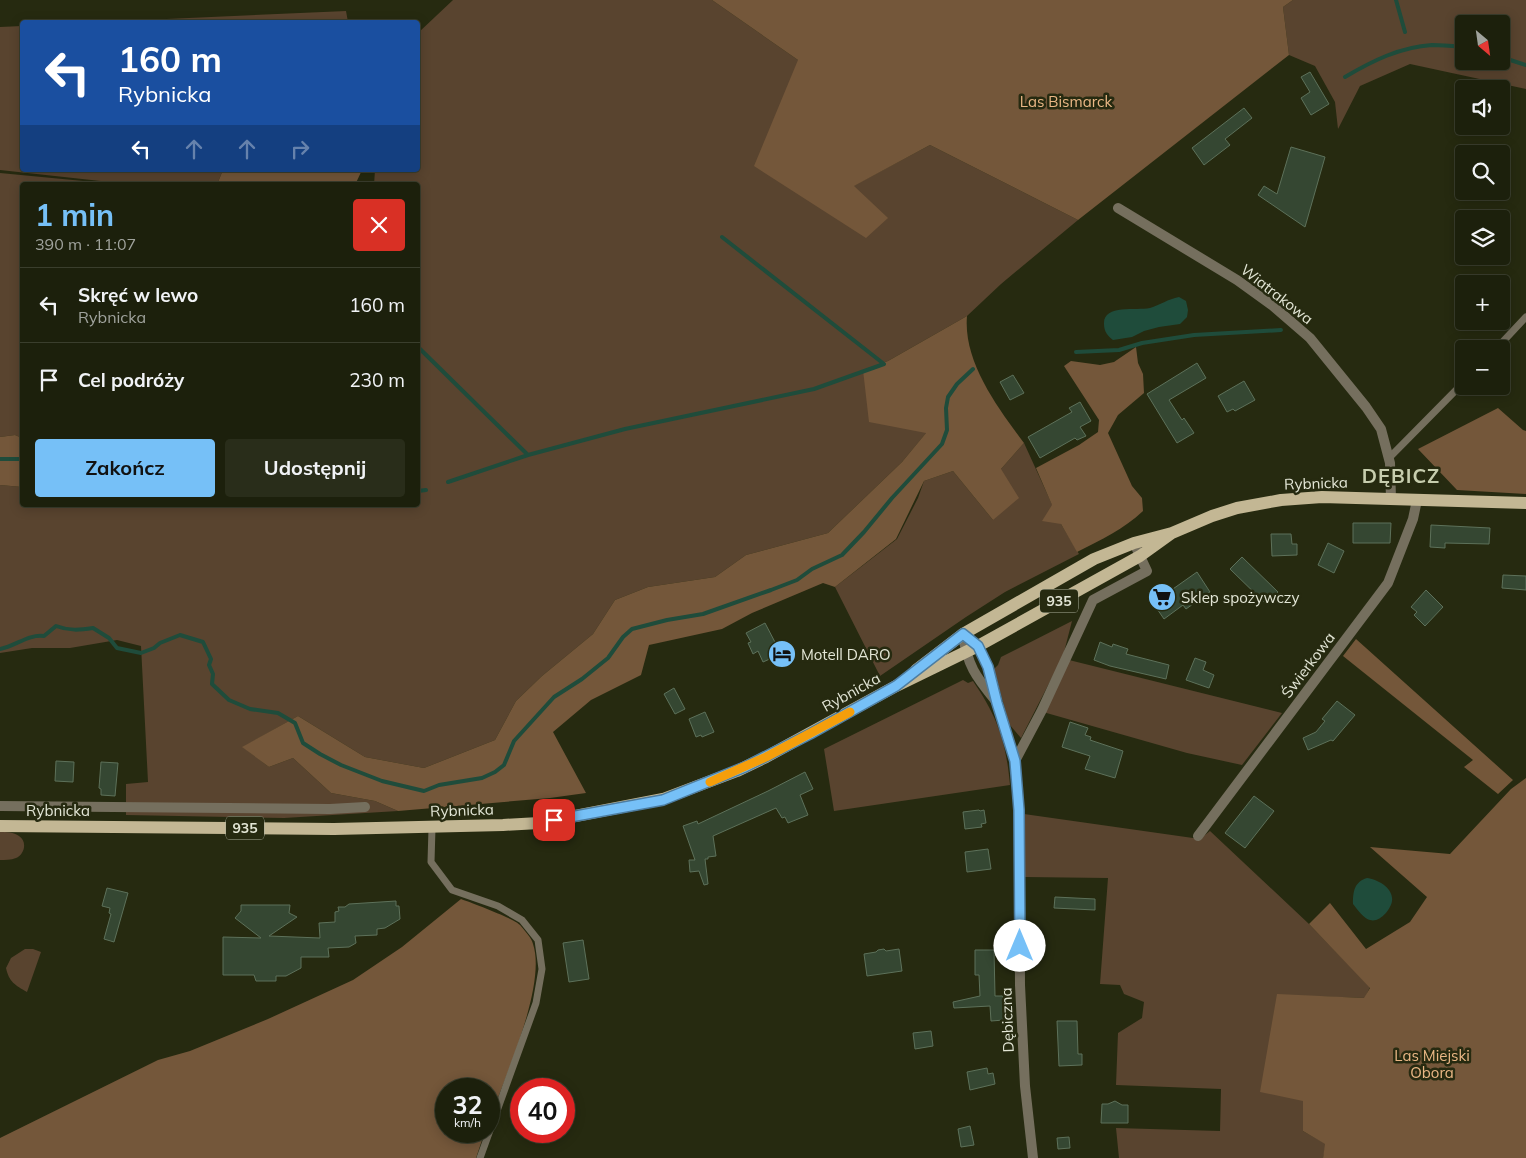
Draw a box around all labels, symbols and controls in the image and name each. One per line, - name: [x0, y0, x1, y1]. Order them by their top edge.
- north arrow: [1455, 15, 1510, 70]
- map controls: [1455, 15, 1510, 395]
- text: 160 m: [118, 37, 222, 81]
- icon: left: [35, 40, 100, 105]
- text: Rybnicka: [118, 80, 212, 108]
- button: sound: [1455, 80, 1510, 135]
- park label: Las Bismarck: [1020, 92, 1112, 111]
- icon: left: [127, 135, 155, 163]
- icon: ahead: [180, 135, 208, 163]
- icon: ahead: [233, 135, 261, 163]
- icon: right: [286, 135, 314, 163]
- button: search: [1455, 145, 1510, 200]
- text: 1 min: [35, 196, 114, 234]
- button: close: [353, 199, 405, 251]
- button: layers: [1455, 210, 1510, 265]
- text: 390 m · 11:07: [35, 234, 136, 254]
- street label: Wiatrakowa: [1237, 260, 1317, 328]
- button: +: [1455, 275, 1510, 330]
- text: Skręć w lewo: [78, 283, 198, 307]
- icon: left: [35, 291, 63, 319]
- text: 160 m: [349, 293, 405, 317]
- text: Rybnicka: [78, 307, 146, 327]
- button: −: [1455, 340, 1510, 395]
- icon: arrive: [35, 366, 63, 394]
- text: Cel podróży: [78, 368, 184, 392]
- text: 230 m: [349, 368, 405, 392]
- button: Zakończ: [35, 439, 215, 497]
- button: Udostępnij: [225, 439, 405, 497]
- district label: DĘBICZ: [1362, 463, 1440, 488]
- street label: Rybnicka: [1284, 472, 1348, 494]
- supermarket icon: Sklep spożywczy: [1147, 582, 1177, 612]
- place label: Sklep spożywczy: [1181, 588, 1299, 607]
- road number: 935: [1040, 590, 1078, 612]
- street label: Świerkowa: [1277, 628, 1339, 702]
- hotel icon: Motell DARO: [767, 639, 797, 669]
- place label: Motell DARO: [801, 645, 891, 664]
- street label: Rybnicka: [819, 668, 883, 716]
- street label: Rybnicka: [430, 799, 494, 821]
- pin: [533, 799, 575, 841]
- street label: Rybnicka: [26, 801, 90, 820]
- icon: arrive: [540, 806, 568, 834]
- road number: 935: [226, 816, 264, 840]
- position arrow: [993, 919, 1045, 971]
- street label: Dębiczna: [996, 987, 1018, 1053]
- park label: Las Miejski Obora: [1394, 1046, 1470, 1082]
- speed limit sign: 40: [510, 1078, 575, 1143]
- text: 32: [452, 1089, 483, 1120]
- text: km/h: [454, 1115, 481, 1130]

